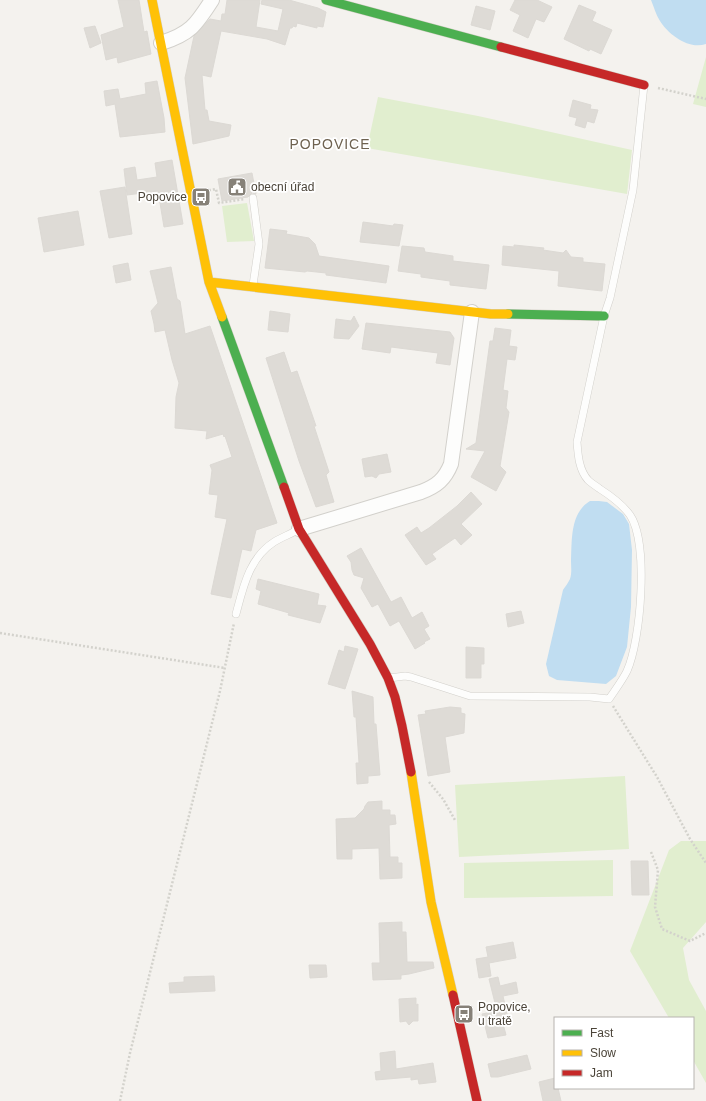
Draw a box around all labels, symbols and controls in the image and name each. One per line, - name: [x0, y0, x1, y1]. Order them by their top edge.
- district label: POPOVICE: [289, 136, 371, 152]
- public building icon: obecní úřad: [226, 176, 248, 198]
- place label: obecní úřad: [251, 180, 314, 194]
- bus stop icon: Popovice: [190, 186, 212, 208]
- place label: Popovice: [138, 190, 187, 204]
- place label: Popovice, u tratě: [478, 1000, 531, 1028]
- bus stop icon: Popovice, u tratě: [453, 1003, 475, 1025]
- legend: [554, 1017, 694, 1089]
- text: Fast: [590, 1026, 614, 1040]
- text: Slow: [590, 1046, 616, 1060]
- text: Jam: [590, 1066, 613, 1080]

